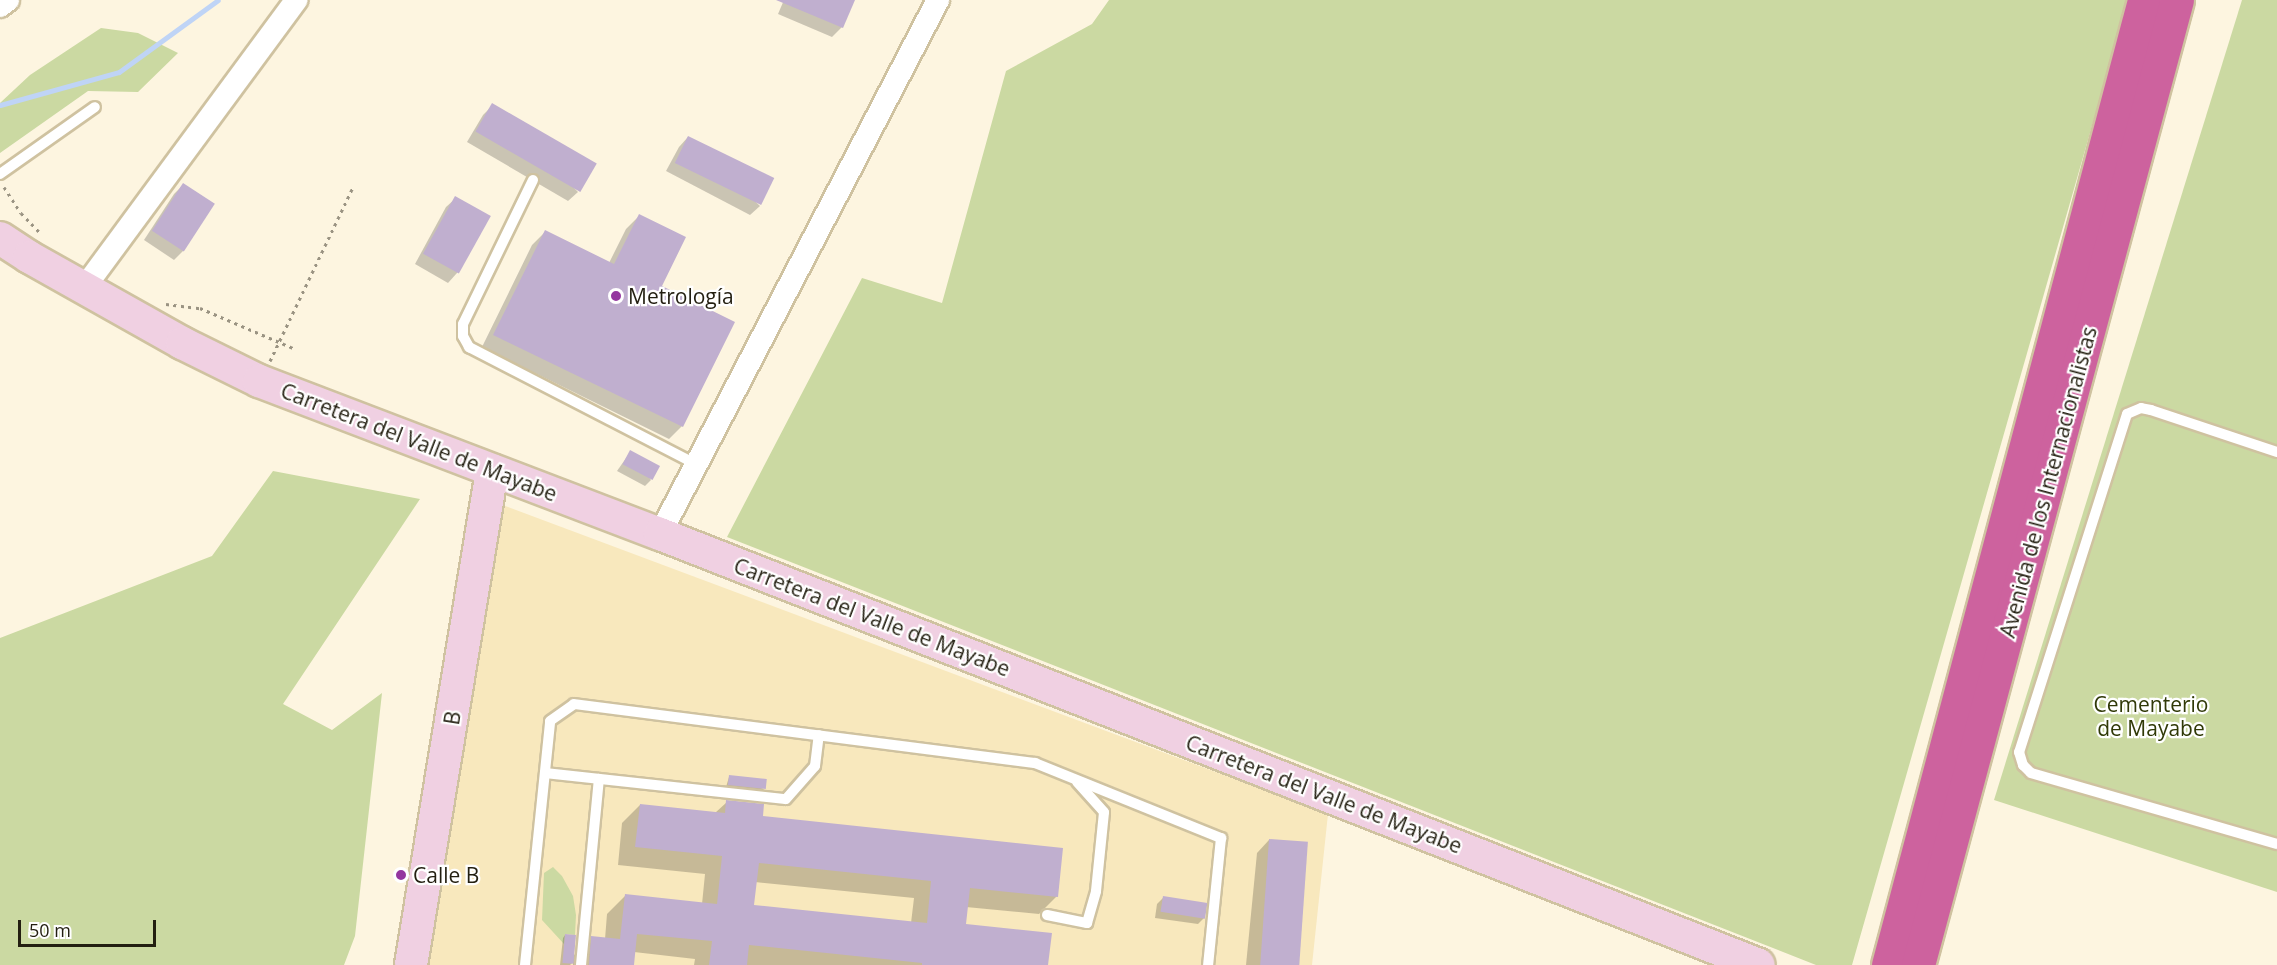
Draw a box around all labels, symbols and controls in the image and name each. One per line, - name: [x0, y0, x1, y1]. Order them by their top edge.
- place label: Metrología: [628, 283, 734, 309]
- marker: Metrología: [609, 289, 623, 303]
- street label: Avenida de los Internacionalistas: [1994, 324, 2102, 640]
- street label: Carretera del Valle de Mayabe: [277, 378, 561, 506]
- street label: Carretera del Valle de Mayabe: [730, 553, 1014, 681]
- park label: Cementerio de Mayabe: [2094, 691, 2208, 741]
- street label: B: [438, 709, 466, 727]
- street label: Carretera del Valle de Mayabe: [1182, 730, 1466, 858]
- place label: Calle B: [413, 862, 479, 888]
- marker: Calle B: [394, 868, 408, 882]
- scale bar: [21, 908, 159, 946]
- text: 50 m: [29, 918, 71, 942]

